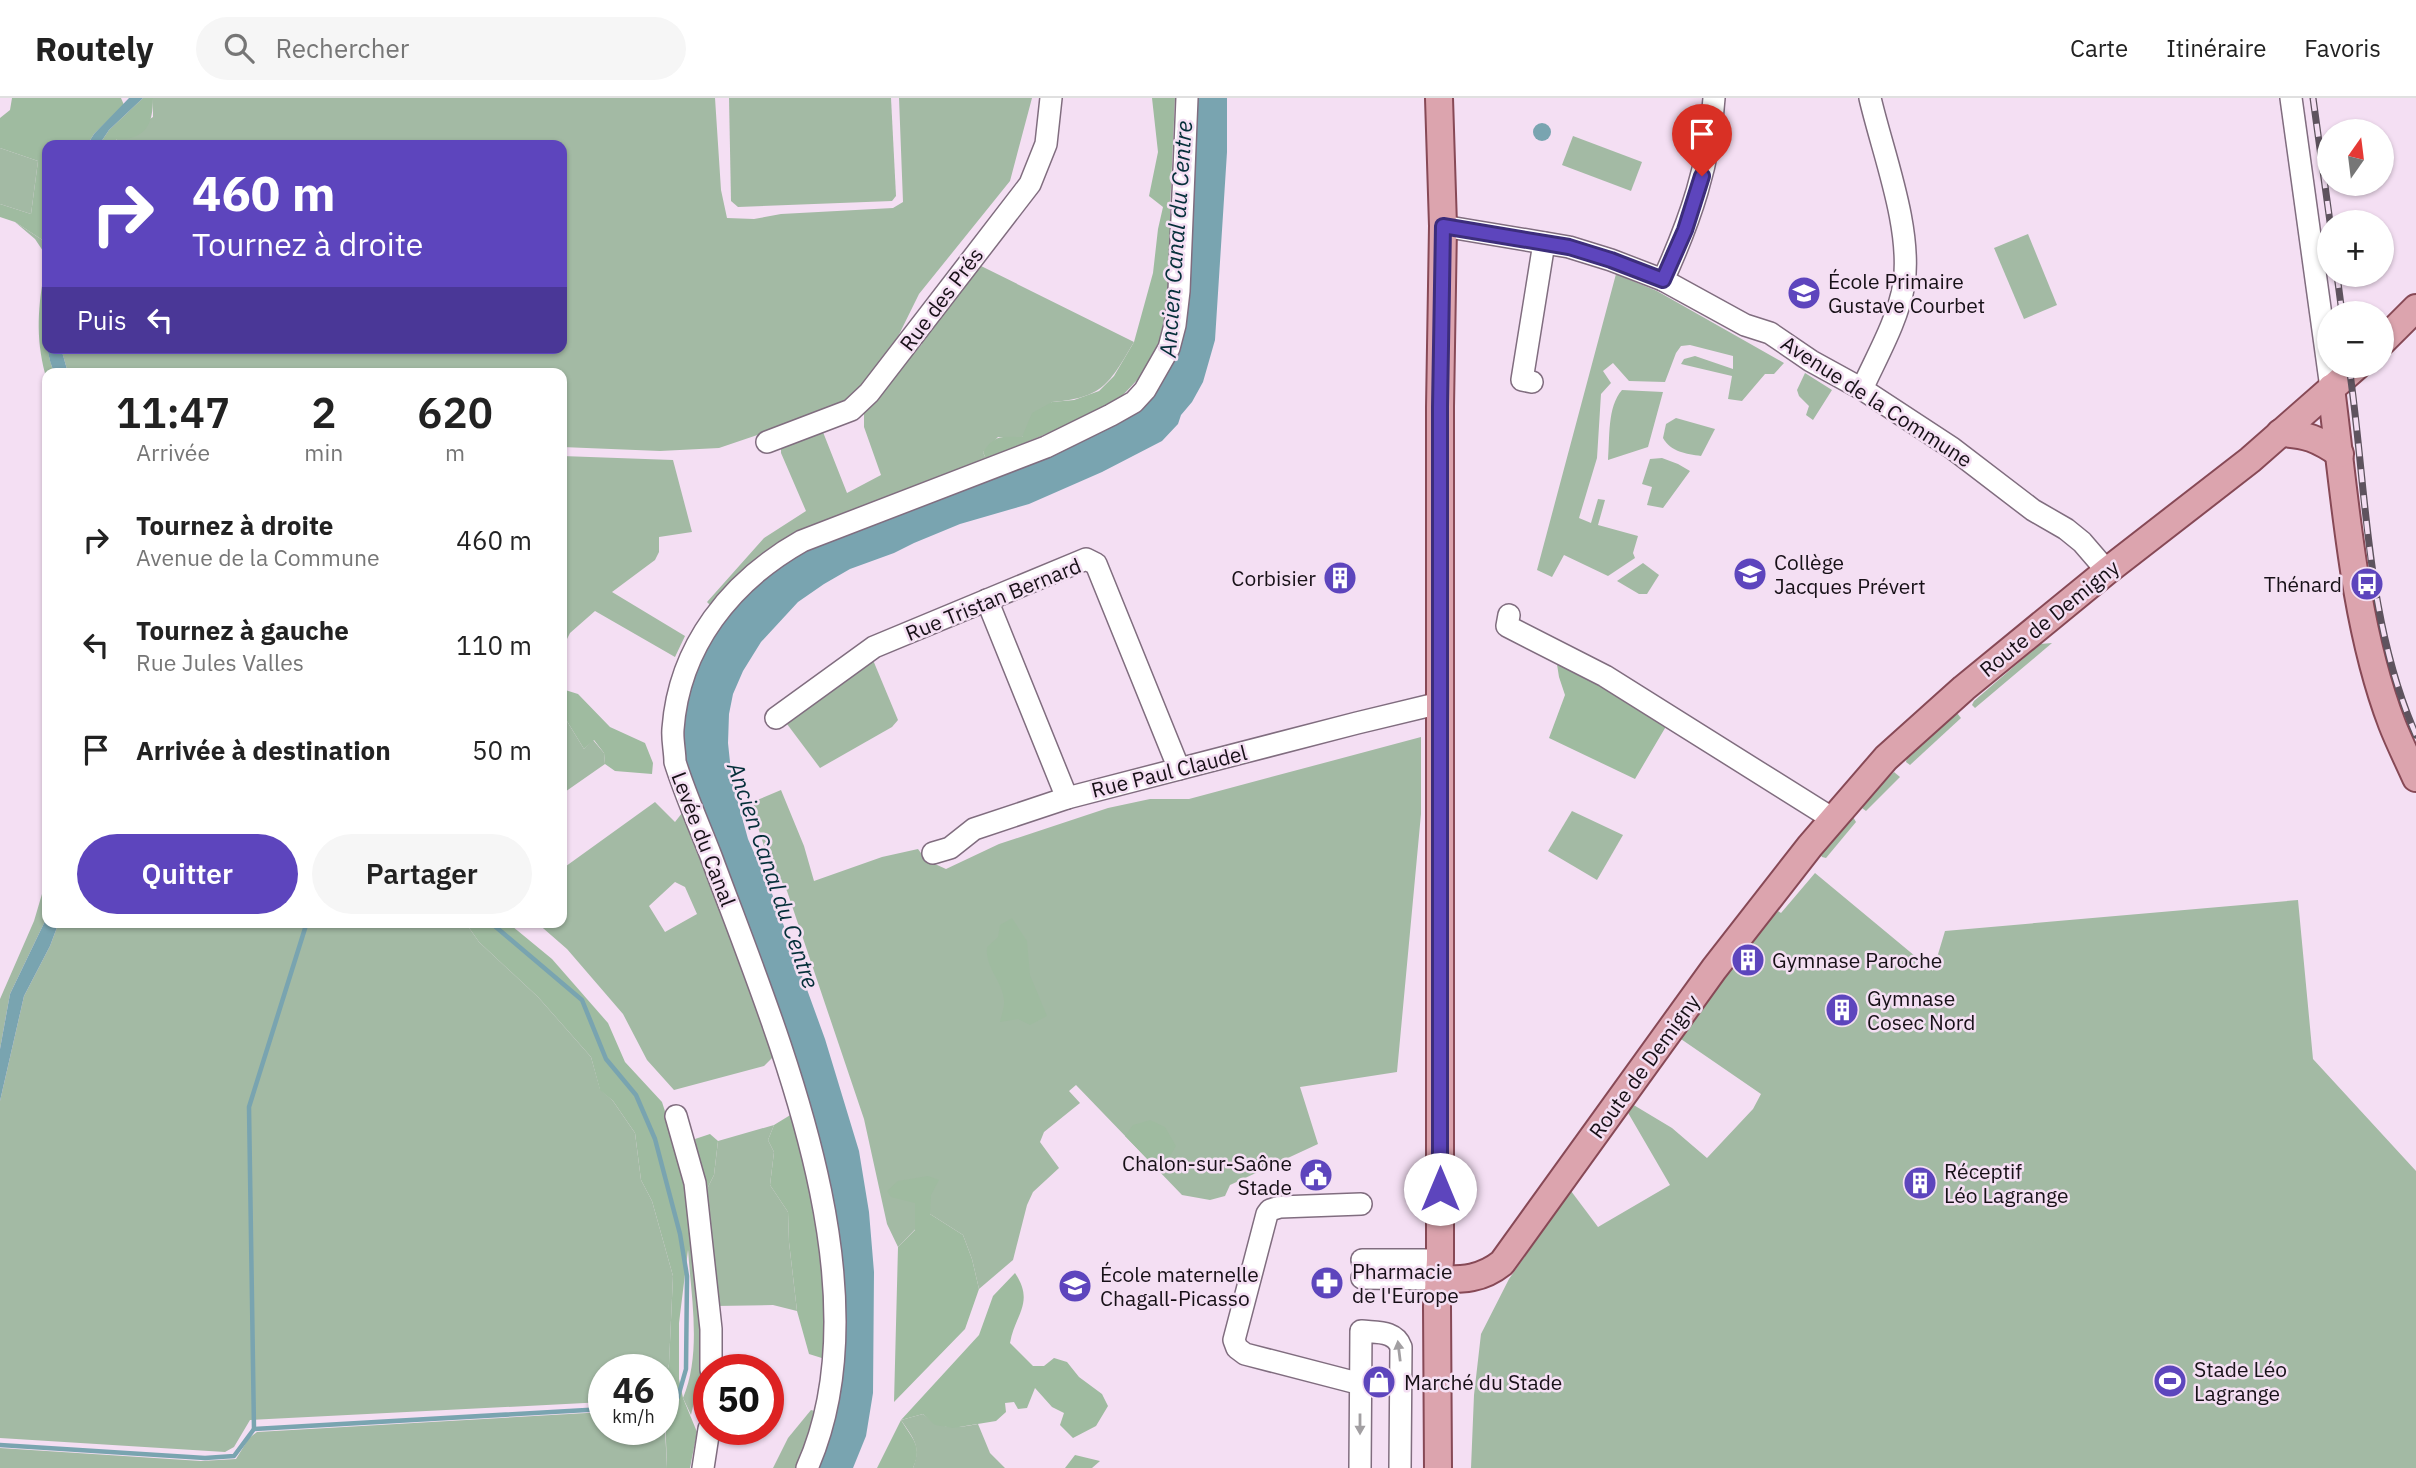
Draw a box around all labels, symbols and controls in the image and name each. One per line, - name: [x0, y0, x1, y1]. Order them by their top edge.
- search box: [196, 17, 686, 80]
- text: Routely: [35, 27, 154, 70]
- icon: search: [220, 29, 258, 67]
- text: Rechercher: [276, 31, 409, 65]
- text: Carte: [2070, 32, 2128, 64]
- text: Itinéraire: [2166, 32, 2266, 64]
- text: Favoris: [2304, 32, 2381, 64]
- pin: [1672, 104, 1732, 176]
- icon: arrive: [1683, 115, 1721, 153]
- water label: Ancien Canal du Centre: [1152, 119, 1198, 359]
- north arrow: [2317, 119, 2394, 196]
- map controls: [2317, 119, 2394, 378]
- text: 460 m: [192, 161, 336, 224]
- icon: right: [77, 168, 168, 259]
- button: +: [2317, 210, 2394, 287]
- text: Tournez à droite: [192, 223, 423, 265]
- street label: Rue des Prés: [893, 242, 989, 356]
- place label: École Primaire Gustave Courbet: [1828, 267, 1985, 319]
- school or university icon: École Primaire Gustave Courbet: [1785, 274, 1823, 312]
- icon: left: [141, 301, 179, 339]
- button: −: [2317, 301, 2394, 378]
- text: Puis: [77, 303, 127, 337]
- street label: Avenue de la Commune: [1776, 329, 1978, 473]
- text: 11:47: [116, 385, 230, 440]
- text: 2: [311, 385, 336, 440]
- text: 620: [417, 385, 493, 440]
- text: Arrivée: [136, 437, 210, 467]
- text: min: [304, 437, 343, 467]
- text: m: [445, 437, 465, 467]
- text: Tournez à droite: [136, 508, 333, 542]
- icon: right: [77, 521, 115, 559]
- text: 460 m: [456, 523, 532, 557]
- text: Avenue de la Commune: [136, 542, 380, 572]
- place label: Collège Jacques Prévert: [1774, 548, 1926, 600]
- street label: Rue Tristan Bernard: [901, 551, 1085, 647]
- street label: Route de Demigny: [1973, 553, 2125, 683]
- school or university icon: Collège Jacques Prévert: [1731, 555, 1769, 593]
- building icon: Corbisier: [1321, 559, 1359, 597]
- place label: Corbisier: [1231, 564, 1316, 592]
- bus stop icon: Thénard: [2348, 565, 2386, 603]
- place label: Thénard: [2264, 570, 2342, 598]
- text: Tournez à gauche: [136, 613, 349, 647]
- icon: left: [77, 626, 115, 664]
- text: 110 m: [456, 628, 532, 662]
- text: Rue Jules Valles: [136, 647, 304, 677]
- icon: arrive: [77, 731, 115, 769]
- text: Arrivée à destination: [136, 733, 391, 767]
- text: 50 m: [472, 733, 532, 767]
- street label: Rue Paul Claudel: [1088, 738, 1250, 804]
- water label: Ancien Canal du Centre: [721, 757, 827, 992]
- street label: Levée du Canal: [665, 768, 743, 911]
- button: Quitter: [77, 834, 298, 914]
- button: Partager: [312, 834, 532, 914]
- building icon: Gymnase Paroche: [1729, 941, 1767, 979]
- place label: Gymnase Paroche: [1772, 946, 1942, 974]
- place label: Gymnase Cosec Nord: [1867, 984, 1975, 1036]
- street label: Route de Demigny: [1582, 988, 1706, 1144]
- building icon: Gymnase Cosec Nord: [1823, 991, 1861, 1029]
- place label: Chalon-sur-Saône Stade: [1122, 1149, 1292, 1201]
- position arrow: [1403, 1152, 1477, 1226]
- public building icon: Chalon-sur-Saône Stade: [1297, 1156, 1335, 1194]
- place label: Réceptif Léo Lagrange: [1944, 1157, 2069, 1209]
- building icon: Réceptif Léo Lagrange: [1901, 1164, 1939, 1202]
- place label: Pharmacie de l'Europe: [1352, 1257, 1459, 1309]
- place label: École maternelle Chagall-Picasso: [1100, 1260, 1259, 1312]
- pharmacy icon: Pharmacie de l'Europe: [1308, 1264, 1346, 1302]
- school or university icon: École maternelle Chagall-Picasso: [1056, 1267, 1094, 1305]
- one-way arrow: [1393, 1340, 1404, 1362]
- speed limit sign: 50: [693, 1354, 784, 1445]
- place label: Stade Léo Lagrange: [2194, 1355, 2287, 1407]
- sports icon: Stade Léo Lagrange: [2151, 1362, 2189, 1400]
- shop icon: Marché du Stade: [1360, 1363, 1398, 1401]
- text: 46: [612, 1367, 655, 1413]
- place label: Marché du Stade: [1404, 1368, 1562, 1396]
- text: km/h: [612, 1405, 655, 1428]
- one-way arrow: [1355, 1413, 1366, 1435]

